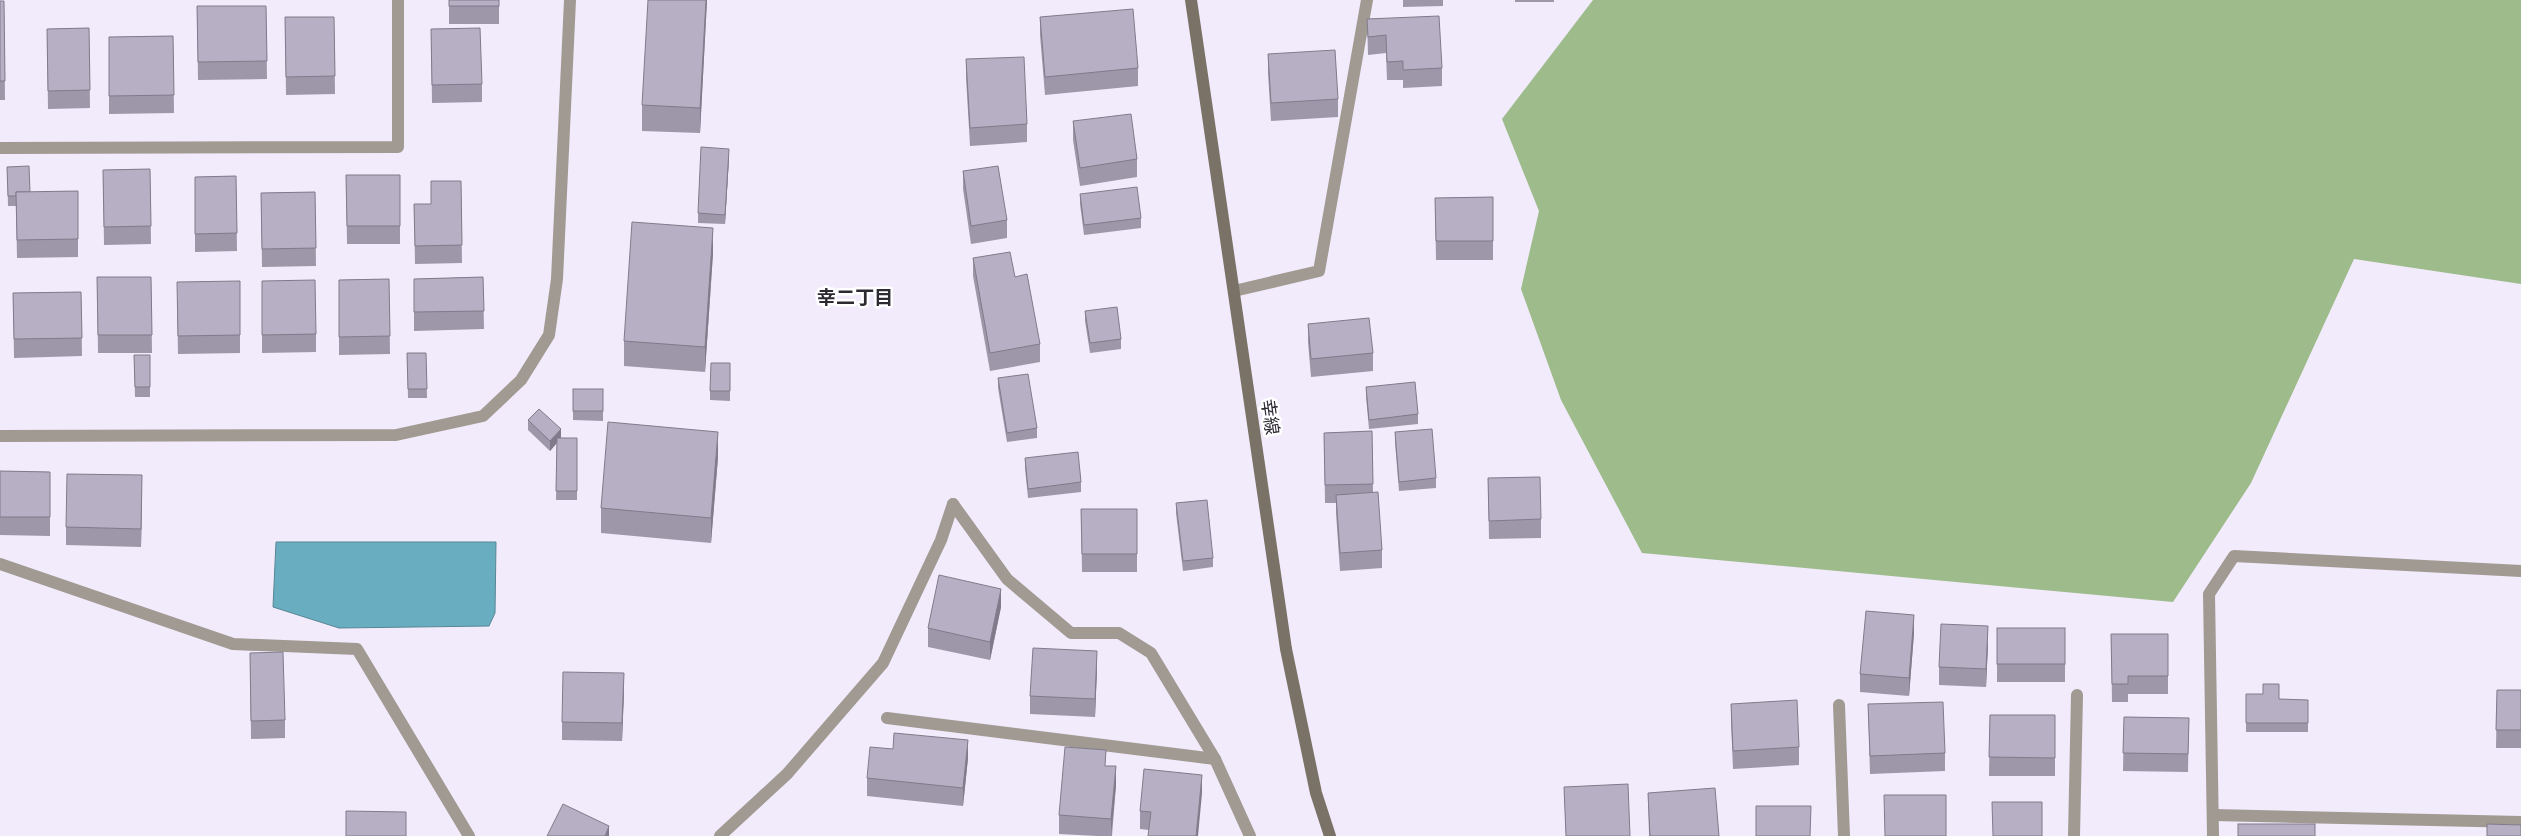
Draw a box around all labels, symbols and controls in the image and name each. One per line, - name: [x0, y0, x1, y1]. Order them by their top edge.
- district label: 幸二丁目: [817, 285, 893, 308]
- street label: 幸線: [1258, 398, 1284, 436]

